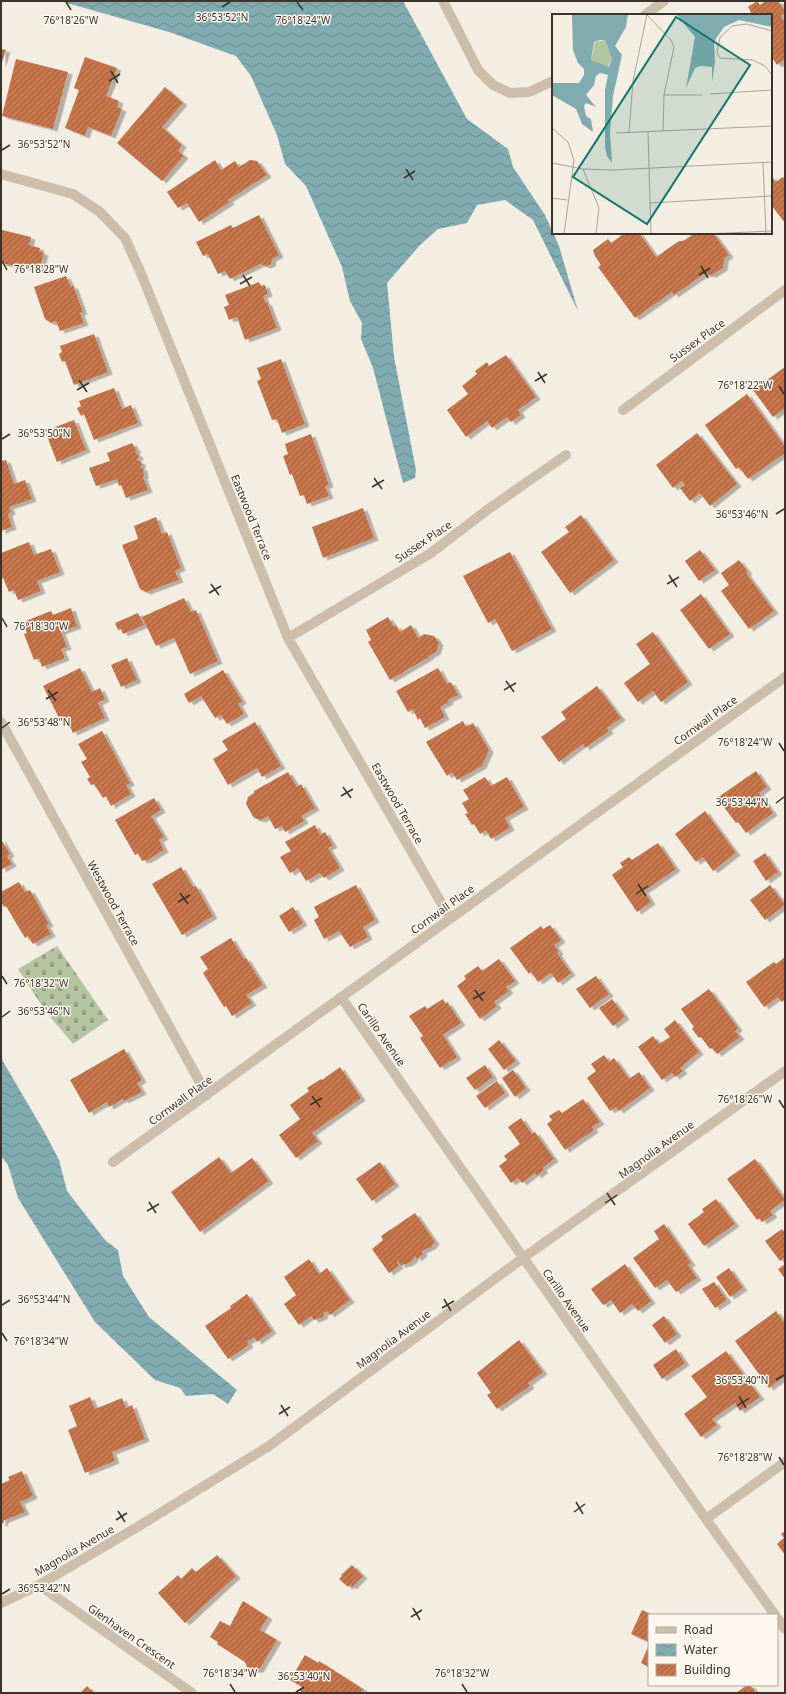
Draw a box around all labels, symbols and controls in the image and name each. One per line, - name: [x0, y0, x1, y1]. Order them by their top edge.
- text: 36°53'52"N: [196, 10, 248, 24]
- text: 76°18'26"W: [44, 13, 99, 27]
- text: 76°18'24"W: [276, 13, 331, 27]
- inset map: [552, 14, 772, 234]
- text: 36°53'52"N: [18, 137, 70, 151]
- text: 76°18'28"W: [14, 262, 69, 276]
- street label: Sussex Place: [666, 315, 728, 365]
- text: 76°18'22"W: [718, 378, 773, 392]
- text: 36°53'50"N: [18, 426, 70, 440]
- street label: Eastwood Terrace: [228, 472, 276, 562]
- text: 36°53'46"N: [716, 507, 768, 521]
- street label: Sussex Place: [392, 517, 454, 565]
- text: 76°18'30"W: [14, 619, 69, 633]
- street label: Cornwall Place: [670, 692, 740, 748]
- text: 36°53'48"N: [18, 715, 70, 729]
- text: 76°18'24"W: [718, 735, 773, 749]
- street label: Eastwood Terrace: [369, 760, 427, 846]
- text: 36°53'44"N: [716, 795, 768, 809]
- street label: Westwood Terrace: [84, 858, 144, 948]
- street label: Cornwall Place: [407, 881, 477, 937]
- text: 76°18'32"W: [14, 976, 69, 990]
- street label: Carillo Avenue: [355, 999, 409, 1069]
- text: 36°53'46"N: [18, 1004, 70, 1018]
- street label: Cornwall Place: [145, 1072, 215, 1128]
- text: 76°18'26"W: [718, 1092, 773, 1106]
- street label: Magnolia Avenue: [615, 1117, 697, 1181]
- street label: Carillo Avenue: [540, 1265, 594, 1335]
- text: 36°53'44"N: [18, 1292, 70, 1306]
- street label: Magnolia Avenue: [353, 1306, 433, 1372]
- text: 76°18'34"W: [14, 1334, 69, 1348]
- text: 36°53'40"N: [716, 1373, 768, 1387]
- text: 76°18'28"W: [718, 1450, 773, 1464]
- street label: Magnolia Avenue: [31, 1521, 117, 1579]
- text: 36°53'42"N: [18, 1581, 70, 1595]
- street label: Glenhaven Crescent: [85, 1600, 179, 1672]
- legend: [648, 1614, 778, 1686]
- text: Road: [684, 1621, 713, 1638]
- text: Water: [684, 1641, 718, 1658]
- text: Building: [684, 1661, 731, 1678]
- text: 76°18'34"W: [203, 1666, 258, 1680]
- text: 76°18'32"W: [435, 1666, 490, 1680]
- text: 36°53'40"N: [278, 1669, 330, 1683]

